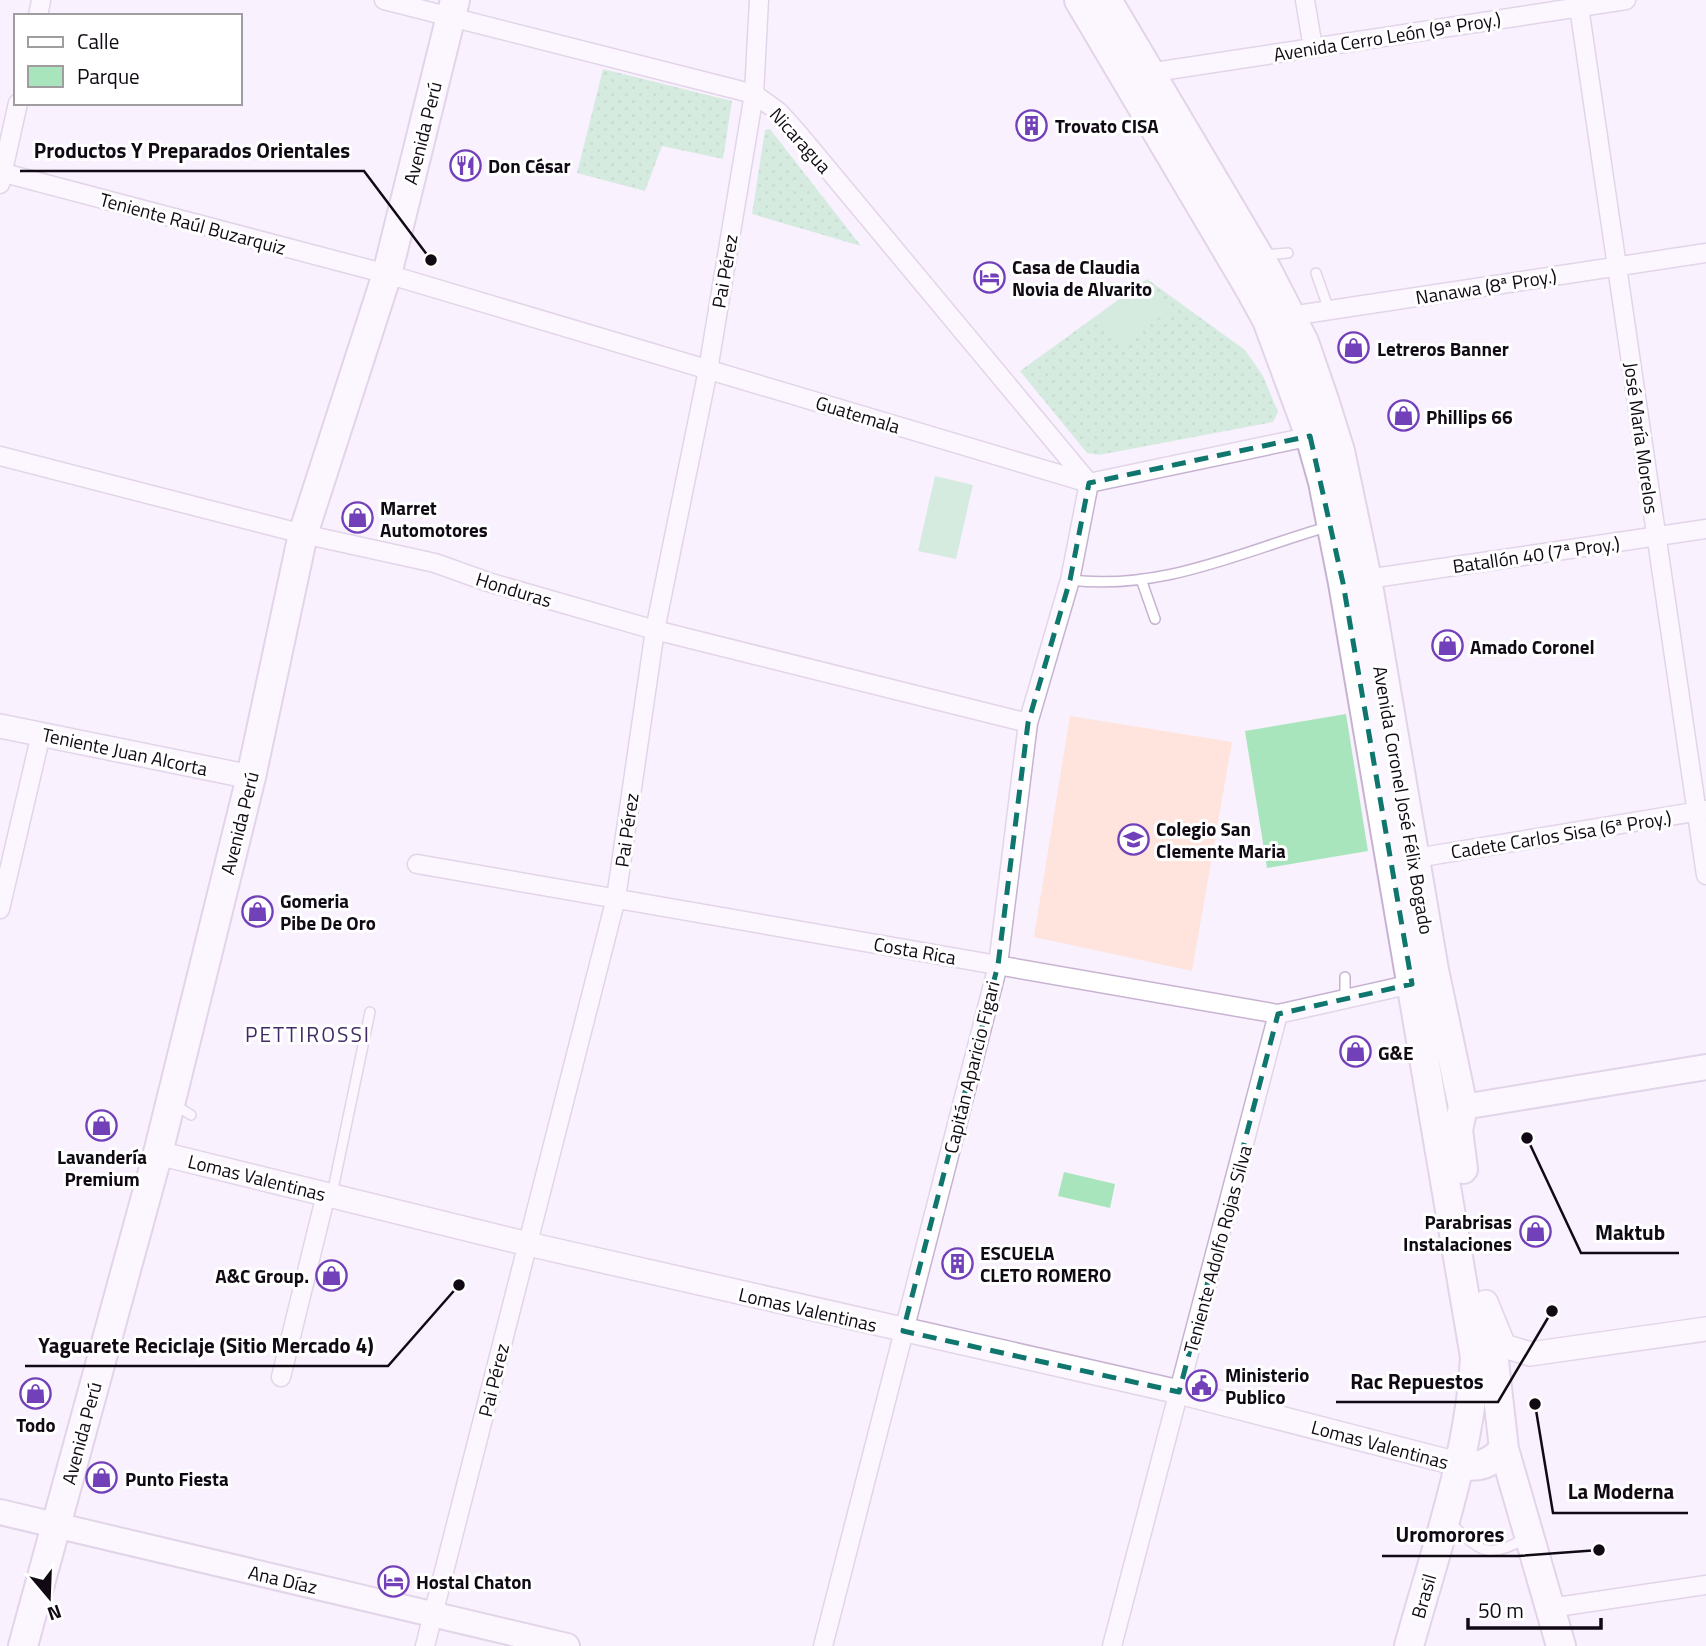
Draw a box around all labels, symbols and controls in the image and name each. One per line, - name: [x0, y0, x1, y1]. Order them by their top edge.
- street label: Avenida Cerro León (9ª Proy.): [1271, 4, 1503, 68]
- legend: [14, 14, 242, 105]
- text: Calle: [77, 25, 119, 57]
- text: Parque: [77, 60, 140, 92]
- street label: Avenida Perú: [395, 78, 449, 188]
- street label: Nicaragua: [763, 100, 839, 180]
- building icon: Trovato CISA: [1015, 108, 1049, 142]
- place label: Trovato CISA: [1055, 111, 1159, 140]
- callout: Productos Y Preparados Orientales: [20, 129, 364, 171]
- text: Productos Y Preparados Orientales: [34, 134, 350, 166]
- restaurant icon: Don César: [448, 148, 482, 182]
- place label: Don César: [488, 151, 571, 180]
- street label: Teniente Raúl Buzarquiz: [97, 184, 289, 262]
- street label: Pai Pérez: [703, 232, 745, 310]
- place label: Casa de Claudia Novia de Alvarito: [1012, 252, 1152, 303]
- hotel icon: Casa de Claudia Novia de Alvarito: [972, 260, 1006, 294]
- street label: Nanawa (8ª Proy.): [1413, 261, 1559, 311]
- shop icon: Letreros Banner: [1337, 331, 1371, 365]
- place label: Letreros Banner: [1377, 334, 1509, 363]
- street label: José María Morelos: [1617, 360, 1667, 516]
- street label: Guatemala: [812, 387, 904, 441]
- shop icon: Phillips 66: [1386, 399, 1420, 433]
- place label: Phillips 66: [1426, 402, 1513, 431]
- place label: Marret Automotores: [380, 493, 488, 544]
- shop icon: Marret Automotores: [340, 501, 374, 535]
- street label: Batallón 40 (7ª Proy.): [1451, 528, 1621, 580]
- street label: Honduras: [472, 564, 556, 614]
- shop icon: Amado Coronel: [1430, 629, 1464, 663]
- place label: Amado Coronel: [1470, 632, 1595, 661]
- street label: Avenida Coronel José Félix Bogado: [1366, 663, 1442, 937]
- street label: Teniente Juan Alcorta: [40, 719, 211, 783]
- street label: Avenida Perú: [212, 768, 266, 878]
- street label: Pai Pérez: [606, 791, 646, 869]
- street label: Cadete Carlos Sisa (6ª Proy.): [1449, 802, 1673, 866]
- place label: Colegio San Clemente Maria: [1156, 814, 1286, 865]
- school or university icon: Colegio San Clemente Maria: [1116, 822, 1150, 856]
- place label: Gomeria Pibe De Oro: [280, 886, 376, 937]
- shop icon: Gomeria Pibe De Oro: [240, 894, 274, 928]
- street label: Costa Rica: [872, 929, 959, 972]
- street label: Capitán Aparicio Figari: [936, 978, 1006, 1156]
- district label: PETTIROSSI: [245, 1018, 371, 1050]
- shop icon: G&E: [1338, 1035, 1372, 1069]
- place label: G&E: [1378, 1038, 1413, 1067]
- shop icon: Lavandería Premium: [85, 1108, 119, 1142]
- street label: Teniente Adolfo Rojas Silva: [1175, 1141, 1259, 1356]
- place label: Lavandería Premium: [57, 1142, 147, 1193]
- street label: Lomas Valentinas: [185, 1146, 329, 1208]
- place label: Parabrisas Instalaciones: [1403, 1207, 1512, 1258]
- callout: Maktub: [1581, 1211, 1679, 1253]
- shop icon: Parabrisas Instalaciones: [1518, 1215, 1552, 1249]
- text: Maktub: [1595, 1216, 1665, 1248]
- place label: ESCUELA CLETO ROMERO: [980, 1238, 1111, 1289]
- building icon: ESCUELA CLETO ROMERO: [940, 1246, 974, 1280]
- shop icon: A&C Group.: [315, 1258, 349, 1292]
- place label: A&C Group.: [215, 1261, 309, 1290]
- street label: Lomas Valentinas: [736, 1279, 880, 1339]
- callout: Yaguarete Reciclaje (Sitio Mercado 4): [25, 1324, 388, 1366]
- text: Yaguarete Reciclaje (Sitio Mercado 4): [38, 1329, 374, 1361]
- street label: Pai Pérez: [470, 1340, 516, 1420]
- place label: Ministerio Publico: [1225, 1360, 1309, 1411]
- callout: Rac Repuestos: [1336, 1360, 1498, 1402]
- text: Rac Repuestos: [1350, 1365, 1484, 1397]
- public building icon: Ministerio Publico: [1185, 1368, 1219, 1402]
- shop icon: Todo: [19, 1376, 53, 1410]
- street label: Avenida Perú: [53, 1378, 109, 1488]
- place label: Todo: [16, 1410, 56, 1439]
- street label: Lomas Valentinas: [1308, 1412, 1452, 1476]
- shop icon: Punto Fiesta: [85, 1461, 119, 1495]
- place label: Punto Fiesta: [125, 1464, 229, 1493]
- callout: La Moderna: [1553, 1471, 1688, 1513]
- text: La Moderna: [1568, 1475, 1675, 1507]
- callout: Uromorores: [1382, 1514, 1518, 1556]
- text: Uromorores: [1396, 1518, 1504, 1550]
- street label: Ana Díaz: [246, 1557, 320, 1601]
- north arrow: [14, 1562, 84, 1632]
- hotel icon: Hostal Chaton: [376, 1564, 410, 1598]
- place label: Hostal Chaton: [416, 1567, 532, 1596]
- street label: Brasil: [1403, 1570, 1443, 1622]
- scale bar: [1468, 1586, 1601, 1630]
- text: 50 m: [1478, 1594, 1524, 1626]
- text: N: [44, 1598, 66, 1629]

